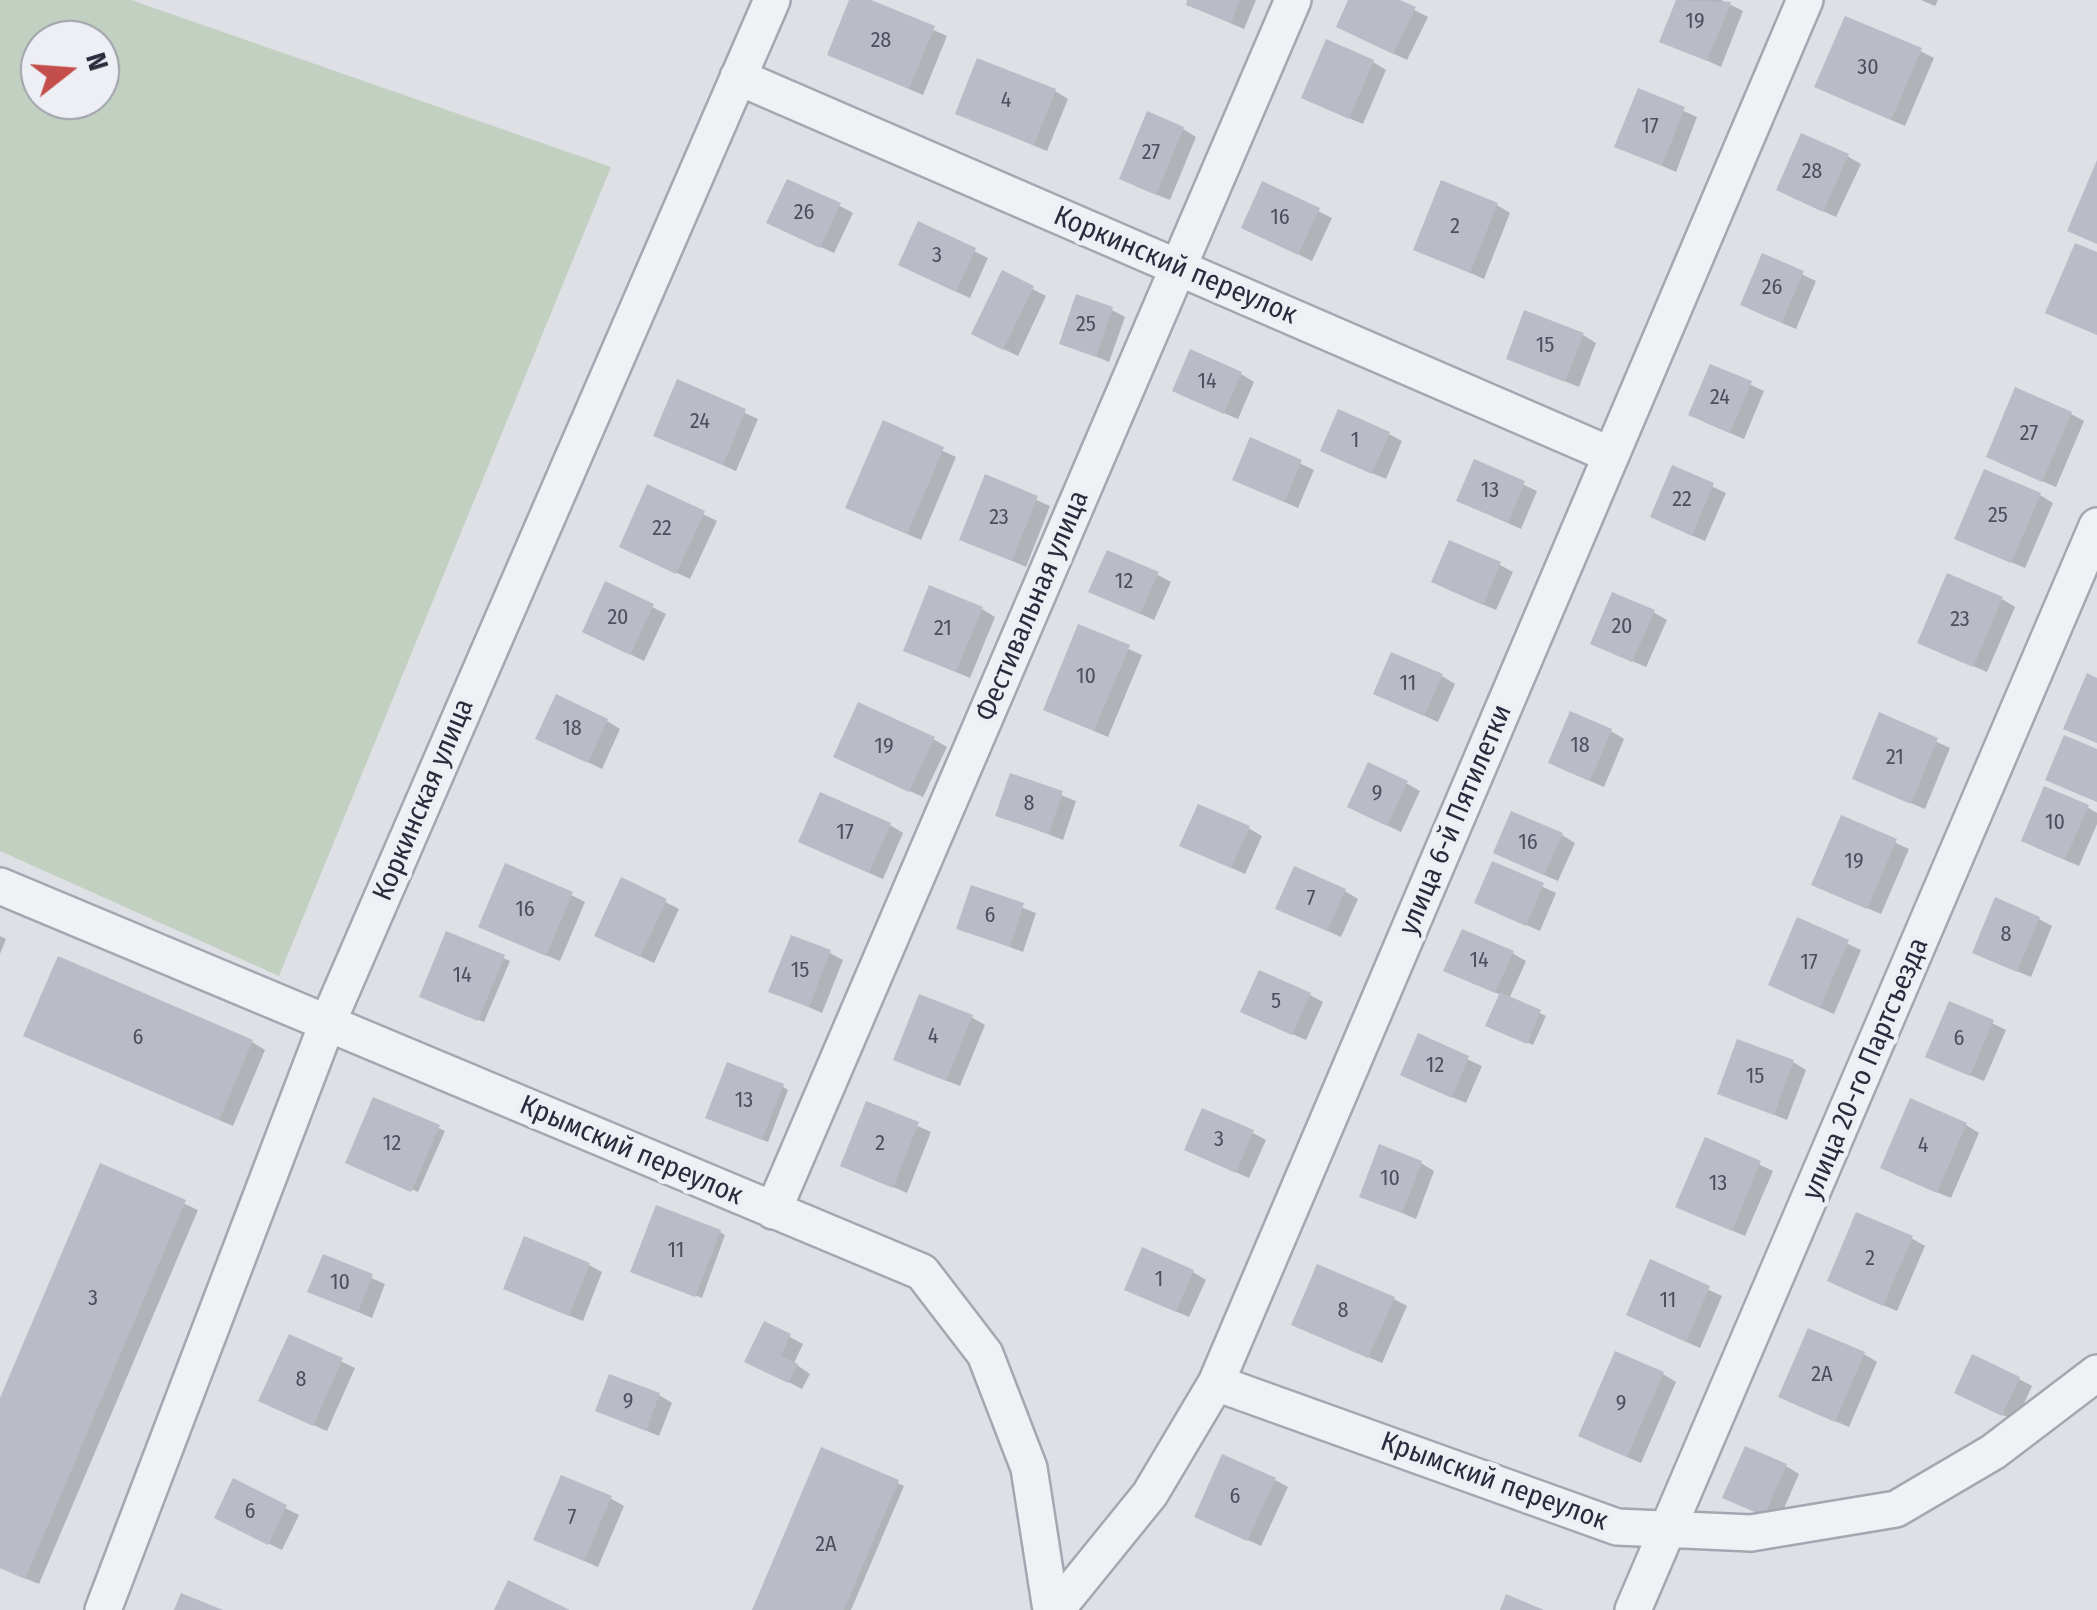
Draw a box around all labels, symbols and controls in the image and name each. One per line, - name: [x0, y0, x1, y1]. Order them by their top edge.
- house number: 19: [1685, 9, 1705, 35]
- north arrow: [20, 20, 120, 120]
- house number: 28: [871, 28, 891, 54]
- text: N: [79, 49, 115, 75]
- house number: 30: [1857, 55, 1879, 81]
- house number: 4: [1001, 88, 1011, 114]
- house number: 17: [1641, 114, 1659, 140]
- house number: 27: [1142, 140, 1160, 166]
- house number: 28: [1802, 159, 1822, 185]
- house number: 26: [794, 200, 814, 226]
- street label: Коркинский переулок: [1048, 200, 1302, 332]
- house number: 16: [1270, 205, 1290, 231]
- house number: 2: [1450, 214, 1460, 240]
- house number: 3: [932, 243, 942, 269]
- house number: 26: [1762, 275, 1782, 301]
- house number: 25: [1076, 312, 1096, 338]
- house number: 15: [1536, 333, 1554, 359]
- house number: 14: [1197, 369, 1217, 395]
- house number: 24: [1710, 385, 1730, 411]
- house number: 24: [690, 409, 710, 435]
- house number: 27: [2020, 421, 2038, 447]
- house number: 1: [1351, 428, 1359, 454]
- house number: 13: [1481, 478, 1499, 504]
- street label: Фестивальная улица: [969, 486, 1097, 726]
- house number: 22: [1672, 487, 1692, 513]
- house number: 25: [1988, 503, 2008, 529]
- house number: 23: [989, 505, 1009, 531]
- house number: 22: [652, 516, 672, 542]
- house number: 12: [1115, 569, 1133, 595]
- house number: 20: [607, 605, 629, 631]
- house number: 23: [1950, 607, 1970, 633]
- house number: 20: [1611, 614, 1633, 640]
- house number: 21: [934, 616, 952, 642]
- house number: 10: [1076, 664, 1096, 690]
- house number: 11: [1400, 671, 1416, 697]
- street label: Коркинская улица: [366, 694, 482, 906]
- street label: улица 6-й Пятилетки: [1392, 700, 1520, 940]
- house number: 18: [562, 716, 582, 742]
- house number: 18: [1570, 733, 1590, 759]
- house number: 19: [874, 734, 894, 760]
- house number: 21: [1886, 745, 1904, 771]
- house number: 9: [1372, 781, 1382, 807]
- house number: 8: [1024, 791, 1034, 817]
- house number: 10: [2045, 810, 2065, 836]
- house number: 17: [836, 820, 854, 846]
- house number: 16: [1518, 830, 1538, 856]
- house number: 19: [1844, 849, 1864, 875]
- house number: 7: [1307, 886, 1315, 912]
- house number: 16: [515, 897, 535, 923]
- house number: 6: [985, 903, 995, 929]
- house number: 8: [2001, 922, 2011, 948]
- street label: улица 20-го Партсъезда: [1796, 933, 1936, 1205]
- house number: 14: [1469, 948, 1489, 974]
- house number: 17: [1800, 950, 1818, 976]
- house number: 15: [791, 958, 809, 984]
- house number: 14: [452, 963, 472, 989]
- house number: 5: [1271, 989, 1281, 1015]
- house number: 4: [928, 1024, 938, 1050]
- house number: 6: [133, 1025, 143, 1051]
- house number: 6: [1954, 1026, 1964, 1052]
- house number: 12: [1426, 1053, 1444, 1079]
- house number: 15: [1746, 1064, 1764, 1090]
- house number: 13: [735, 1088, 753, 1114]
- street label: Крымский переулок: [514, 1089, 748, 1213]
- house number: 3: [1214, 1127, 1224, 1153]
- house number: 12: [383, 1131, 401, 1157]
- house number: 2: [875, 1131, 885, 1157]
- house number: 4: [1918, 1133, 1928, 1159]
- house number: 10: [1380, 1166, 1400, 1192]
- house number: 13: [1709, 1171, 1727, 1197]
- house number: 11: [668, 1238, 684, 1264]
- house number: 2: [1865, 1246, 1875, 1272]
- house number: 1: [1155, 1267, 1163, 1293]
- house number: 10: [330, 1270, 350, 1296]
- house number: 3: [88, 1286, 98, 1312]
- house number: 11: [1660, 1288, 1676, 1314]
- house number: 8: [1338, 1298, 1348, 1324]
- house number: 2А: [1811, 1362, 1833, 1388]
- house number: 8: [296, 1367, 306, 1393]
- house number: 9: [623, 1389, 633, 1415]
- house number: 9: [1616, 1391, 1626, 1417]
- street label: Крымский переулок: [1376, 1425, 1612, 1539]
- house number: 6: [1230, 1484, 1240, 1510]
- house number: 6: [245, 1499, 255, 1525]
- house number: 7: [568, 1505, 576, 1531]
- house number: 2A: [815, 1532, 837, 1558]

